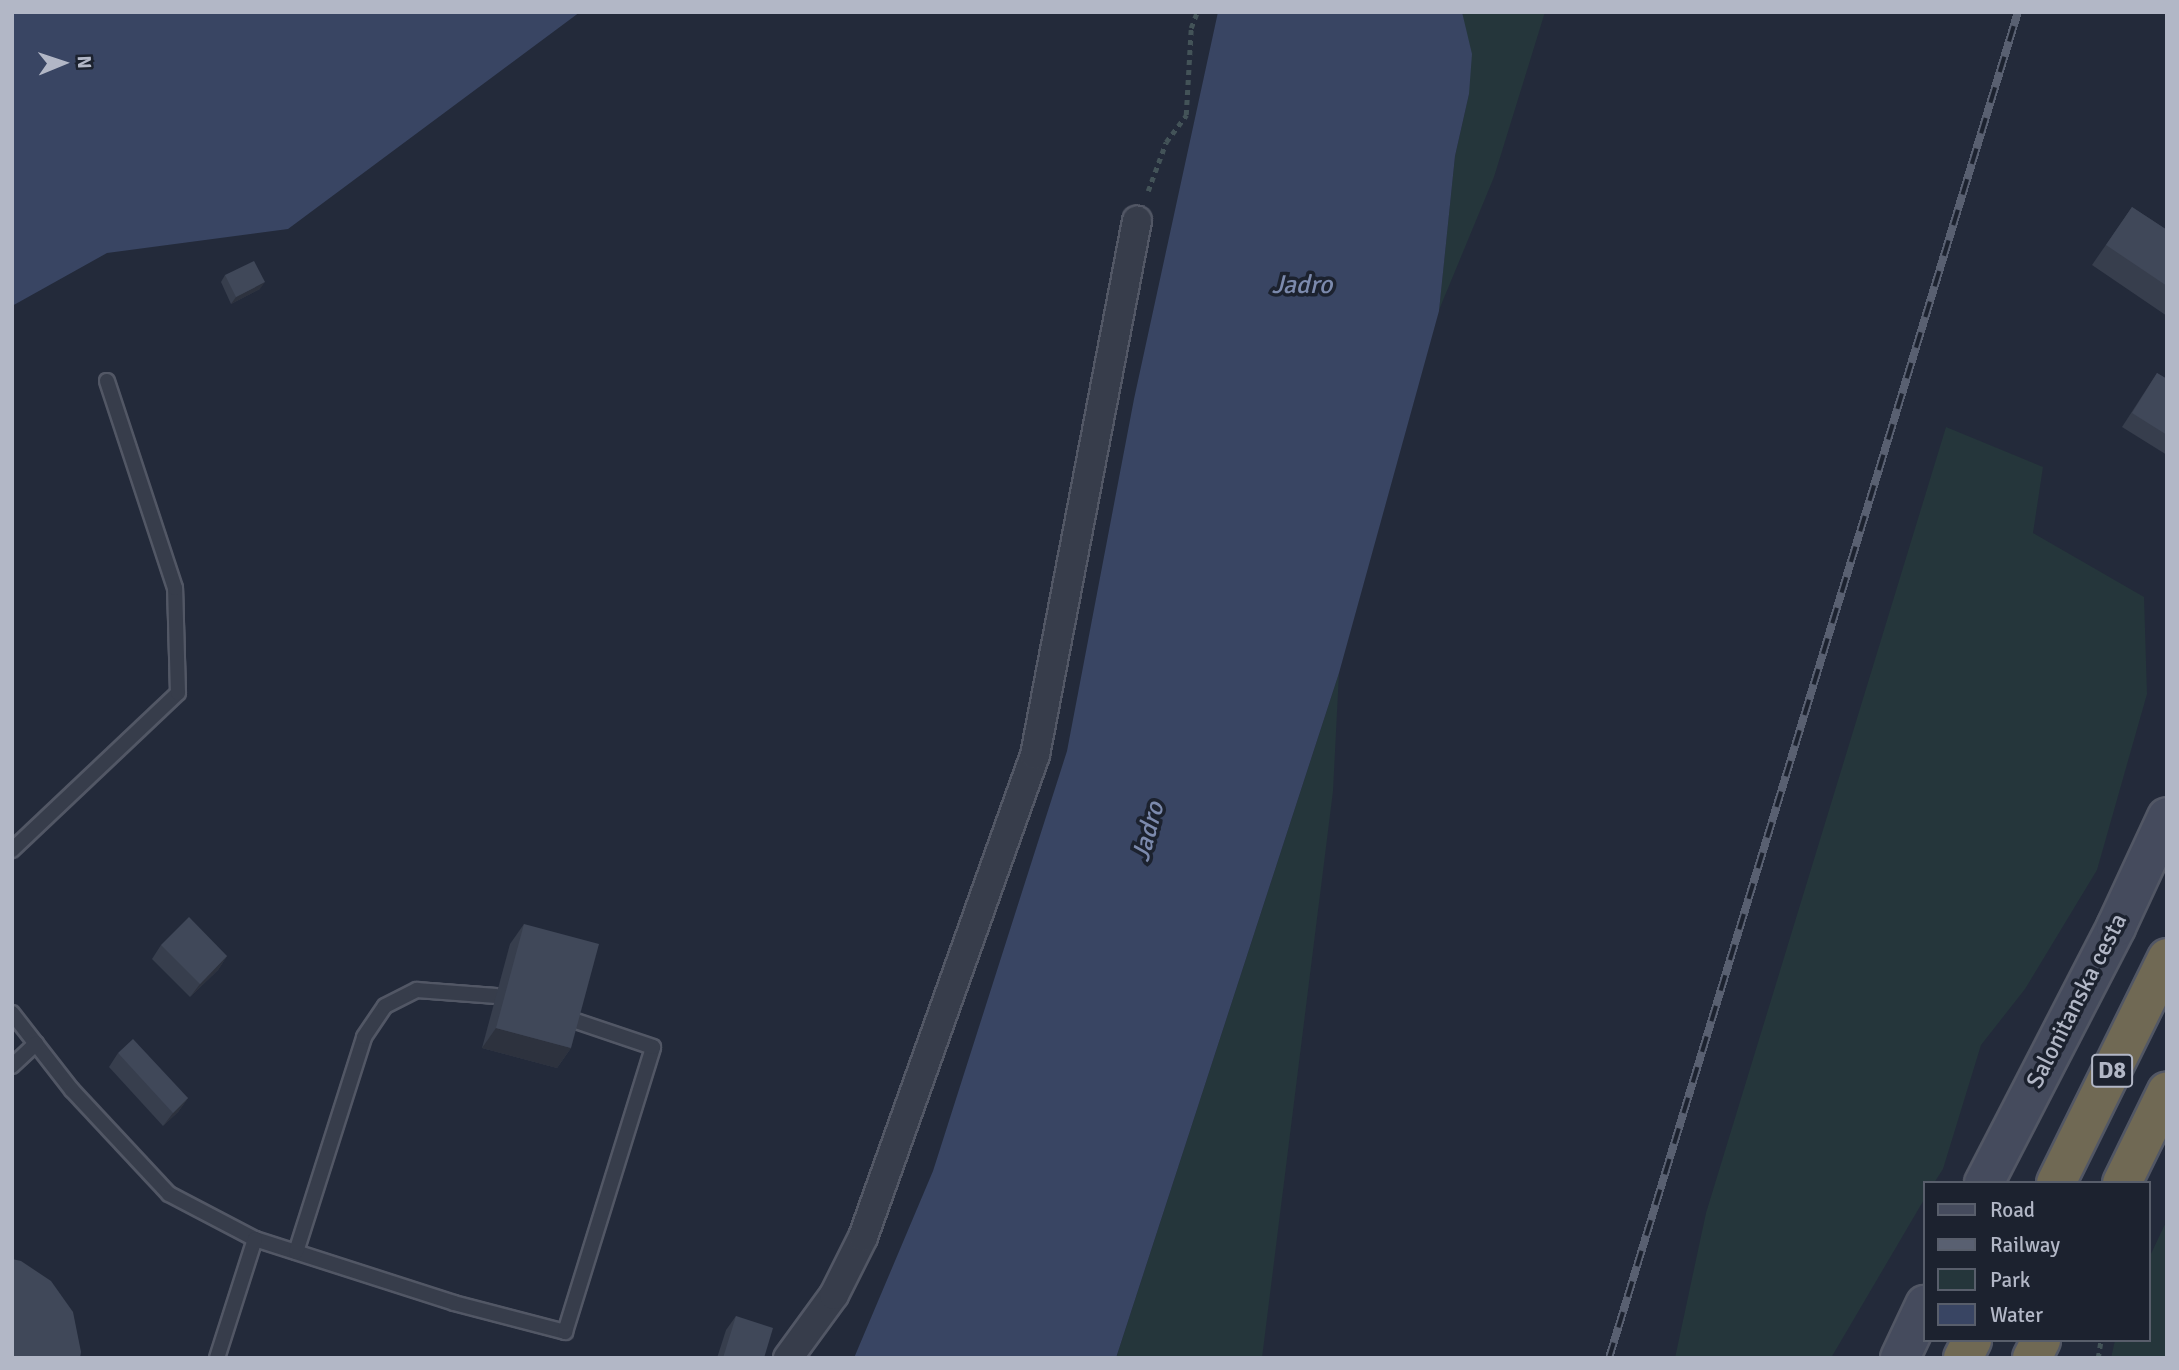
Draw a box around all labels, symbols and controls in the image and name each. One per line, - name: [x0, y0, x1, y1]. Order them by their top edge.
- north arrow: [28, 28, 98, 98]
- text: N: [72, 55, 96, 69]
- water label: Jadro: [1272, 270, 1332, 302]
- water label: Jadro: [1126, 799, 1172, 865]
- street label: Salonitanska cesta: [2021, 909, 2133, 1093]
- road number: D8: [2091, 1052, 2133, 1090]
- legend: [1924, 1181, 2151, 1342]
- text: Road: [1990, 1197, 2035, 1223]
- text: Railway: [1990, 1232, 2060, 1258]
- text: Park: [1990, 1267, 2030, 1293]
- text: Water: [1990, 1302, 2043, 1328]

